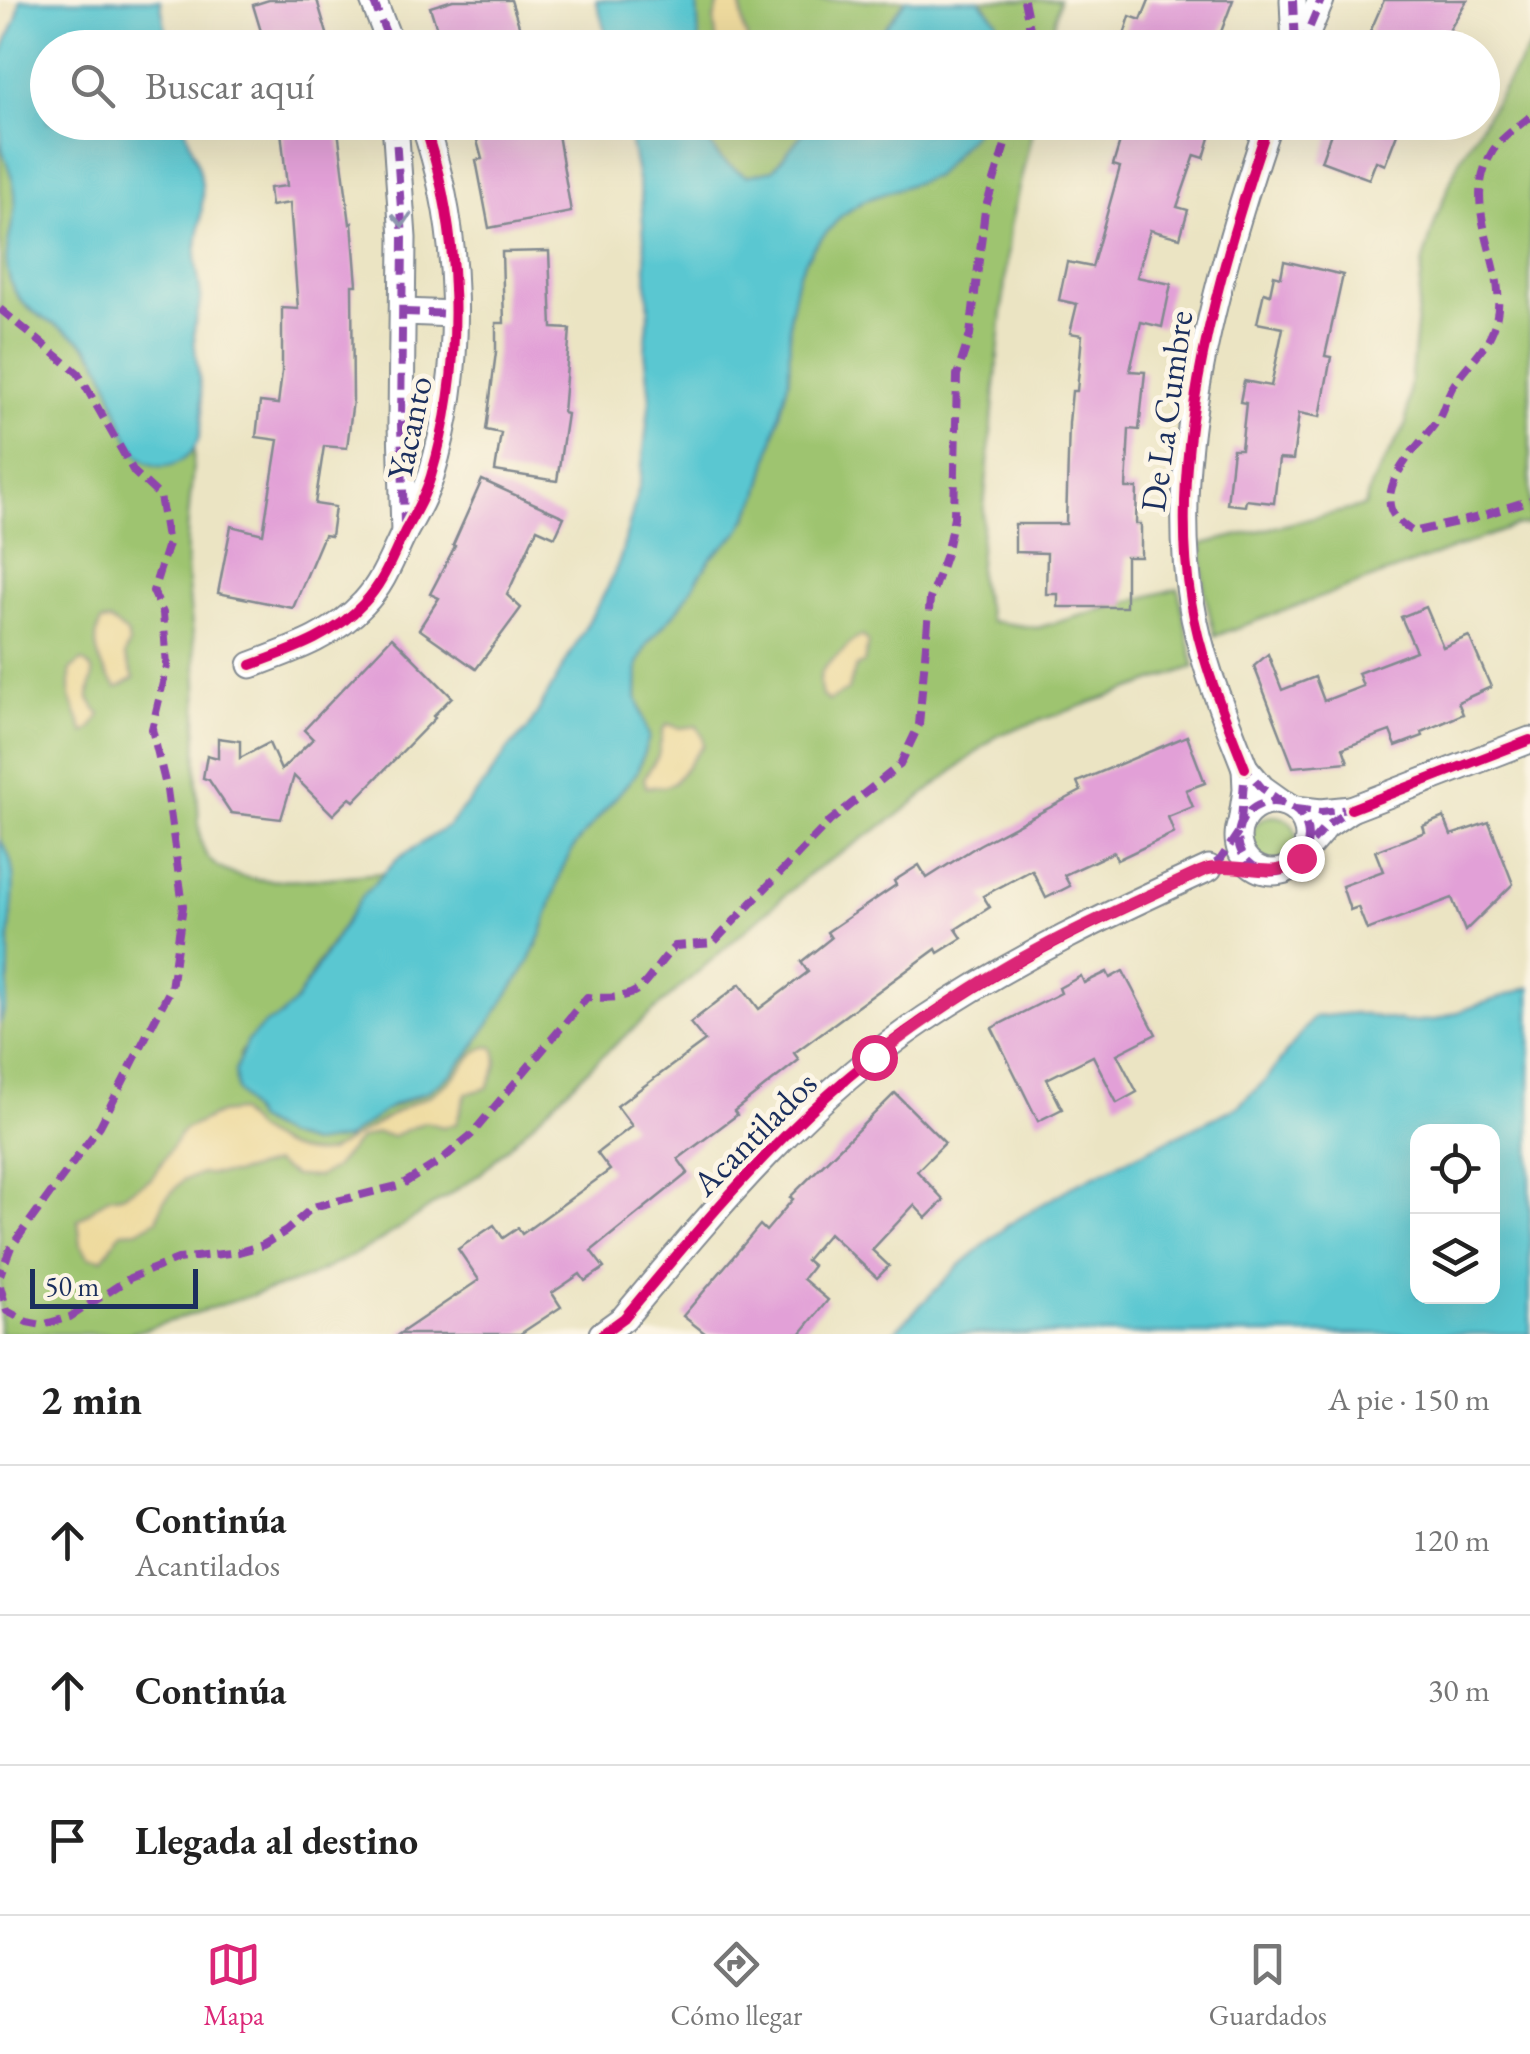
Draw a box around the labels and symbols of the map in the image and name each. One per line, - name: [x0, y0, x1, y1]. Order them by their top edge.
- one-way arrow: [391, 212, 412, 228]
- street label: De La Cumbre: [1130, 308, 1202, 514]
- street label: Yacanto: [376, 372, 442, 484]
- route end: [1279, 836, 1325, 882]
- route start: [852, 1035, 898, 1081]
- street label: Acantilados: [681, 1061, 826, 1206]
- scale bar: [30, 1264, 198, 1308]

